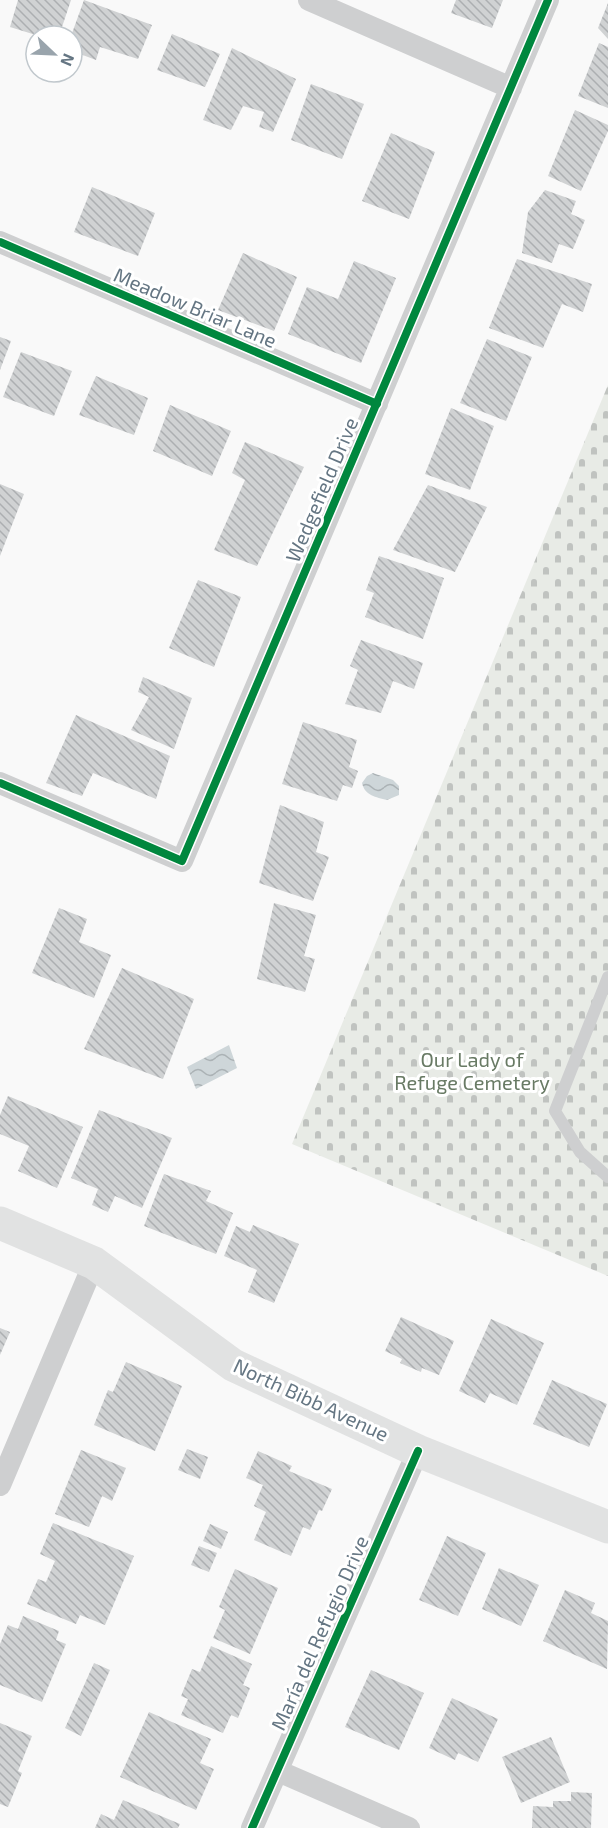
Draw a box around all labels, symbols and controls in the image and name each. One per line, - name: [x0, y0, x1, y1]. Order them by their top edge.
- north arrow: [24, 24, 84, 84]
- text: N: [57, 51, 79, 69]
- street label: Meadow Briar Lane: [110, 262, 280, 352]
- street label: Wedgefield Drive: [280, 414, 362, 566]
- park label: Our Lady of Refuge Cemetery: [394, 1047, 550, 1094]
- street label: North Bibb Avenue: [230, 1353, 393, 1446]
- street label: María del Refugio Drive: [265, 1532, 373, 1734]

